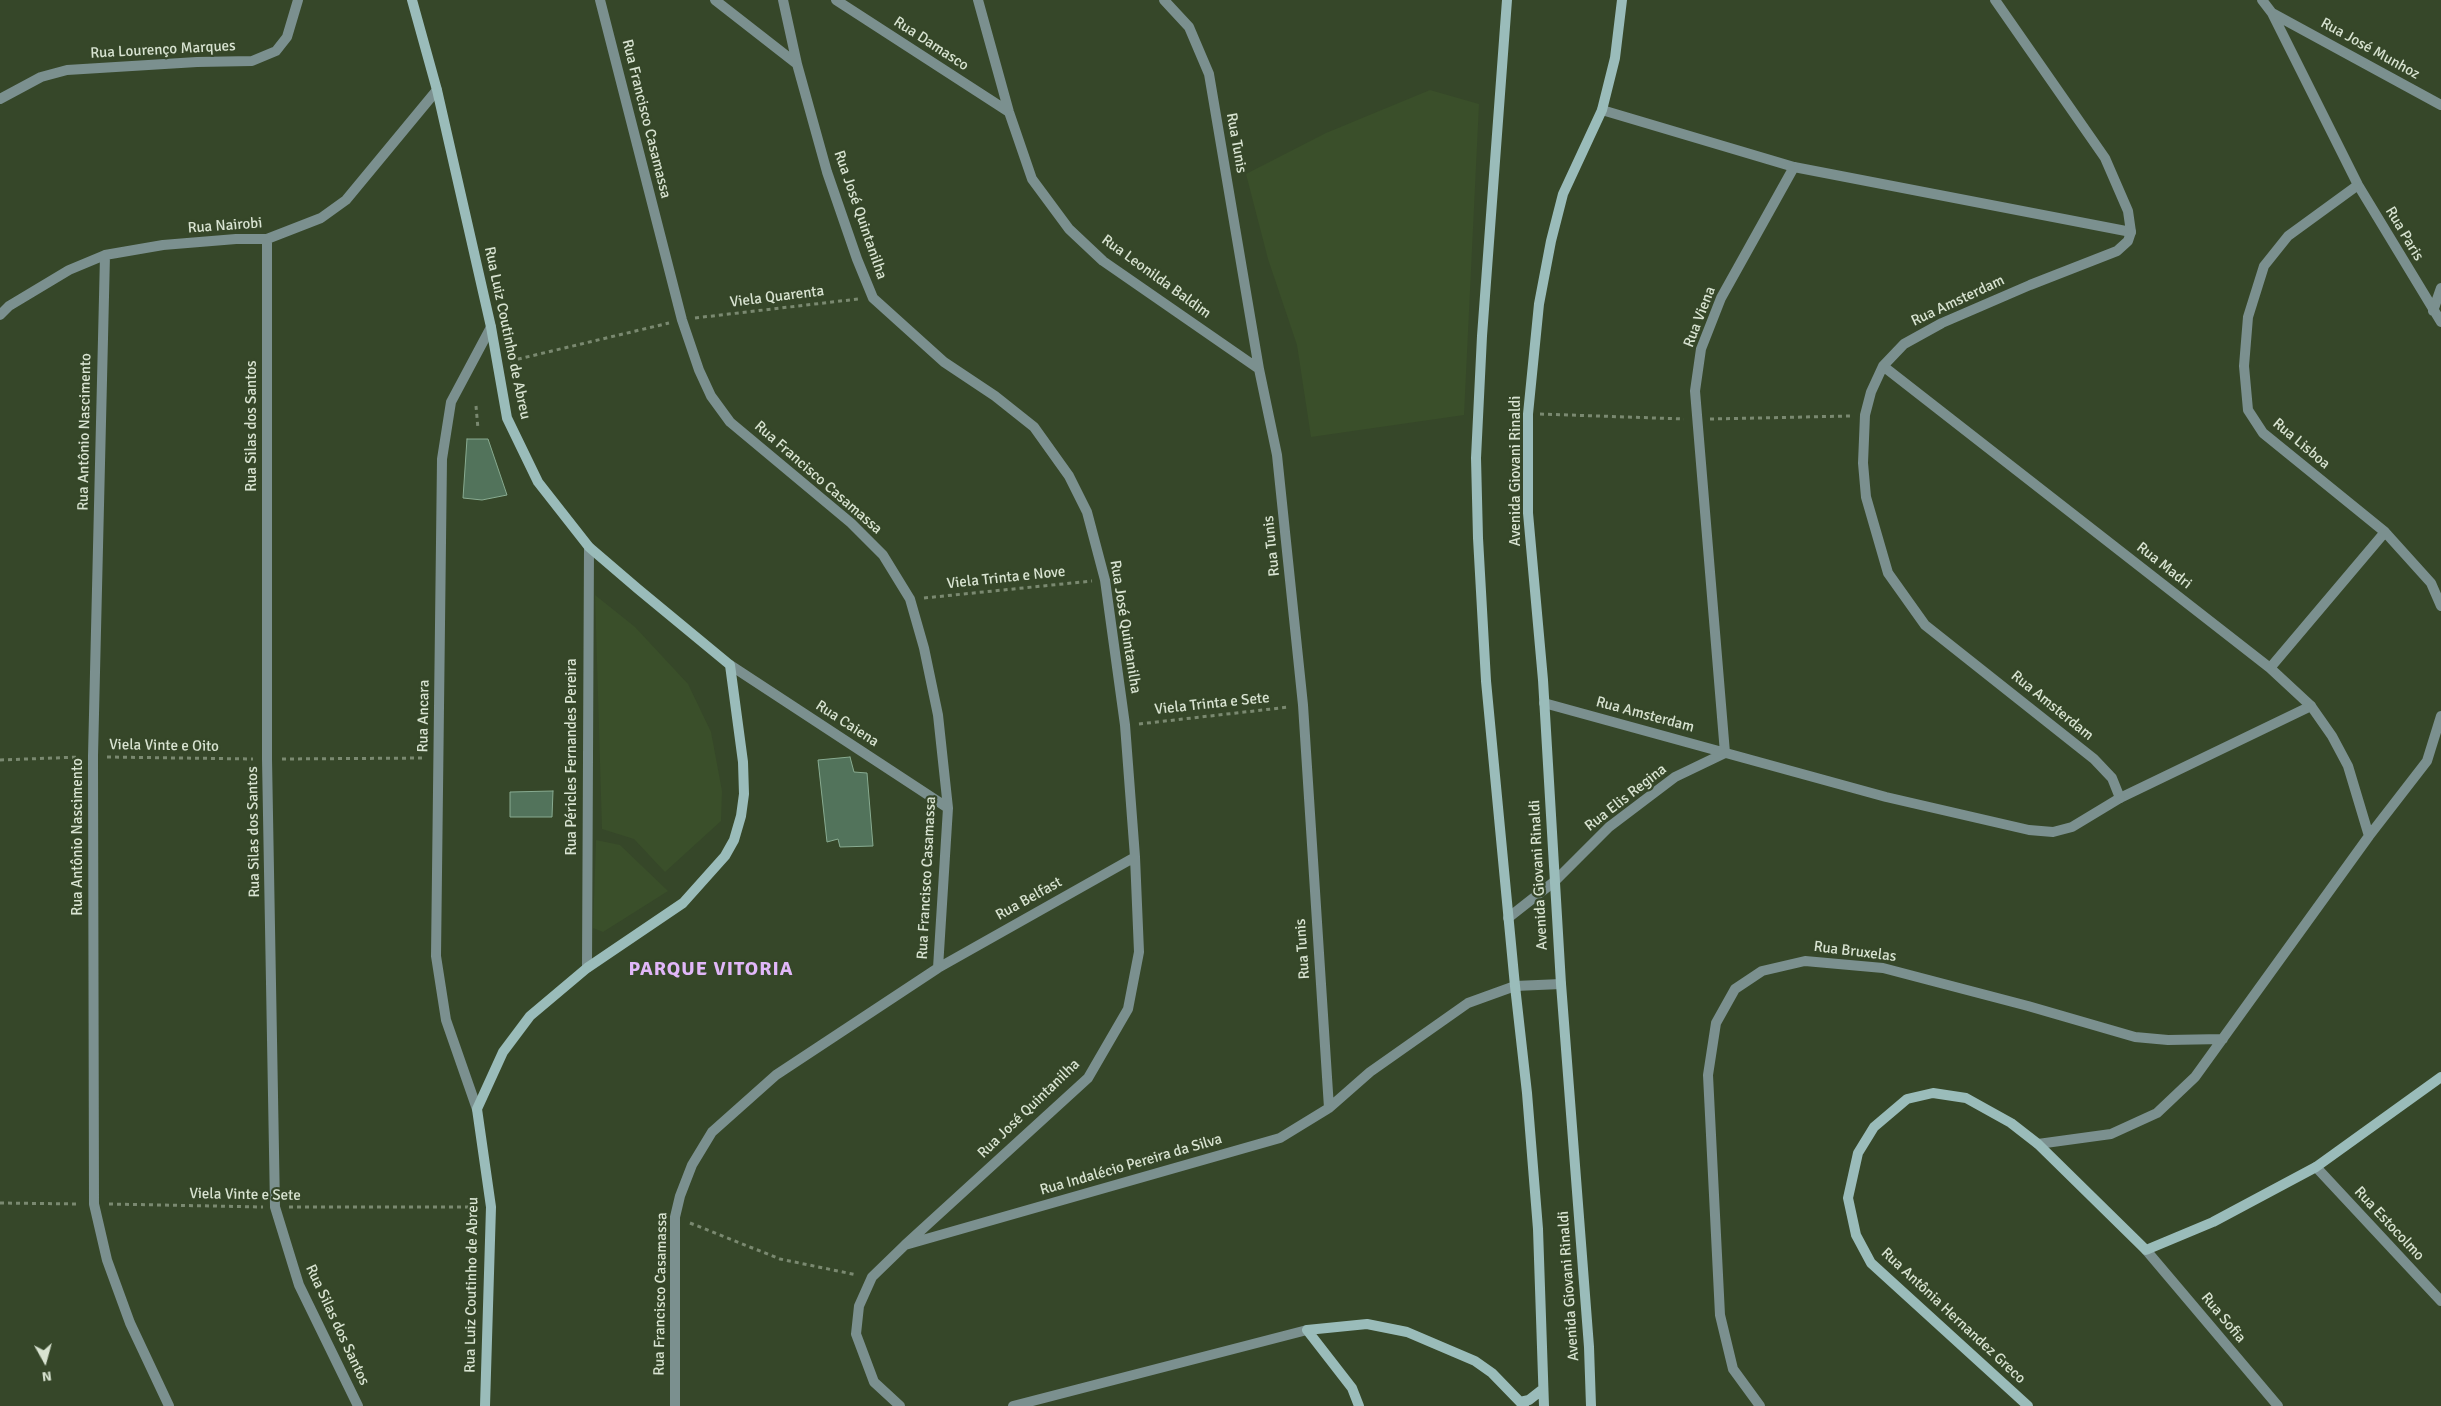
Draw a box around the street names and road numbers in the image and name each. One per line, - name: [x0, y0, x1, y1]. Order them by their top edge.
- street label: Rua Damasco: [890, 13, 972, 75]
- street label: Rua José Munhoz: [2317, 14, 2423, 84]
- street label: Rua Lourenço Marques: [90, 37, 236, 63]
- street label: Rua Francisco Casamassa: [617, 38, 675, 200]
- street label: Rua Tunis: [1222, 111, 1250, 175]
- street label: Rua José Quintanilha: [829, 148, 891, 282]
- street label: Rua Paris: [2381, 204, 2427, 264]
- street label: Rua Nairobi: [187, 214, 263, 238]
- street label: Rua Leonilda Baldim: [1098, 231, 1214, 323]
- street label: Rua Luiz Coutinho de Abreu: [480, 245, 534, 421]
- street label: Rua Amsterdam: [1908, 272, 2008, 330]
- street label: Viela Quarenta: [729, 282, 825, 312]
- street label: Rua Viena: [1680, 284, 1720, 350]
- street label: Rua Antônio Nascimento: [75, 353, 95, 511]
- street label: Rua Silas dos Santos: [243, 360, 261, 492]
- street label: Avenida Giovani Rinaldi: [1507, 396, 1525, 546]
- street label: Rua Lisboa: [2269, 415, 2333, 473]
- street label: Rua Francisco Casamassa: [750, 418, 886, 538]
- street label: Rua Tunis: [1260, 515, 1284, 577]
- street label: Rua Madri: [2133, 539, 2195, 593]
- street label: Rua José Quintanilha: [1106, 559, 1144, 695]
- street label: Viela Trinta e Nove: [946, 563, 1066, 593]
- street label: Rua Péricles Fernandes Pereira: [563, 658, 581, 856]
- street label: Rua Amsterdam: [2007, 667, 2097, 745]
- street label: Rua Ancara: [414, 679, 434, 753]
- street label: Viela Trinta e Sete: [1154, 689, 1270, 719]
- street label: Rua Amsterdam: [1594, 693, 1696, 737]
- street label: Rua Caiena: [812, 697, 882, 751]
- street label: Viela Vinte e Oito: [109, 736, 219, 756]
- street label: Rua Antônio Nascimento: [69, 758, 87, 916]
- street label: Rua Elis Regina: [1582, 761, 1670, 835]
- street label: Rua Silas dos Santos: [244, 766, 264, 898]
- street label: Rua Francisco Casamassa: [914, 796, 940, 960]
- street label: Avenida Giovani Rinaldi: [1526, 799, 1552, 951]
- street label: Rua Belfast: [993, 873, 1065, 925]
- street label: Rua Tunis: [1292, 918, 1314, 980]
- street label: Rua Bruxelas: [1813, 938, 1897, 966]
- street label: Rua José Quintanilha: [974, 1056, 1084, 1162]
- street label: Rua Indalécio Pereira da Silva: [1038, 1130, 1224, 1200]
- street label: Rua Estocolmo: [2350, 1183, 2428, 1265]
- street label: Viela Vinte e Sete: [189, 1185, 301, 1205]
- street label: Rua Luiz Coutinho de Abreu: [461, 1197, 483, 1373]
- street label: Avenida Giovani Rinaldi: [1555, 1210, 1583, 1362]
- street label: Rua Francisco Casamassa: [651, 1212, 671, 1376]
- street label: Rua Antônia Hernandez Greco: [1877, 1244, 2029, 1388]
- street label: Rua Silas dos Santos: [301, 1262, 373, 1388]
- street label: Rua Sofia: [2197, 1289, 2249, 1347]

